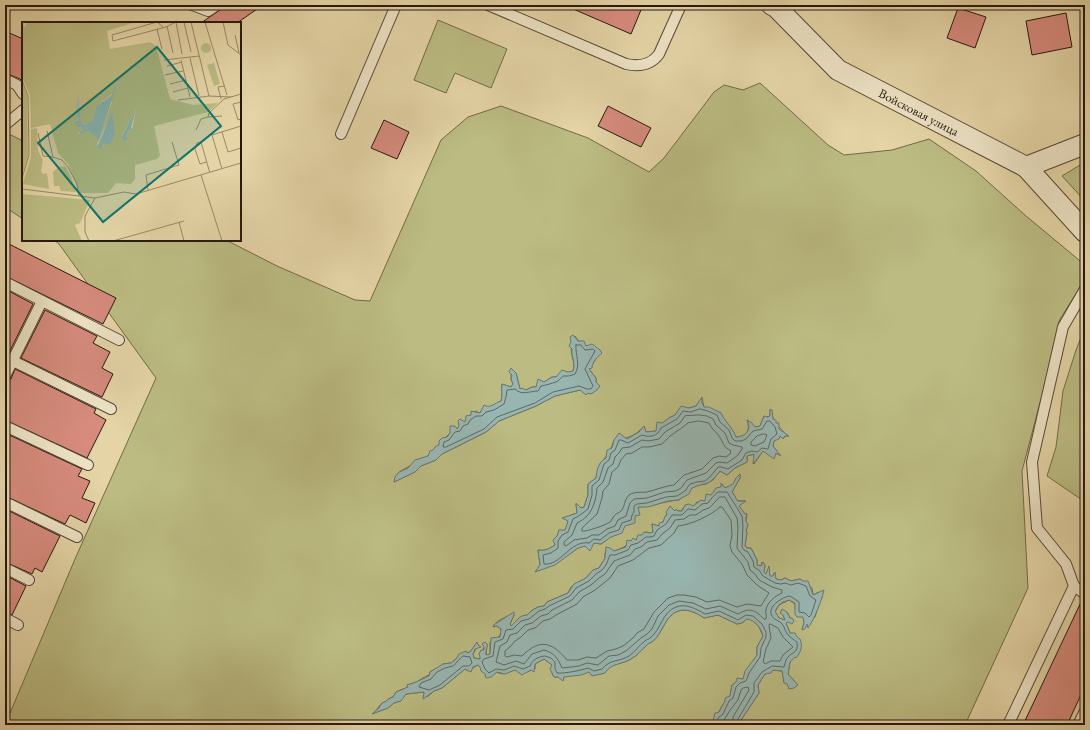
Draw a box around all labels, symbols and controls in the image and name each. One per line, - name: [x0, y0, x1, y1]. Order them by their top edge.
- inset map: [22, 22, 241, 241]
- street label: Войсковая улица: [876, 84, 963, 140]

